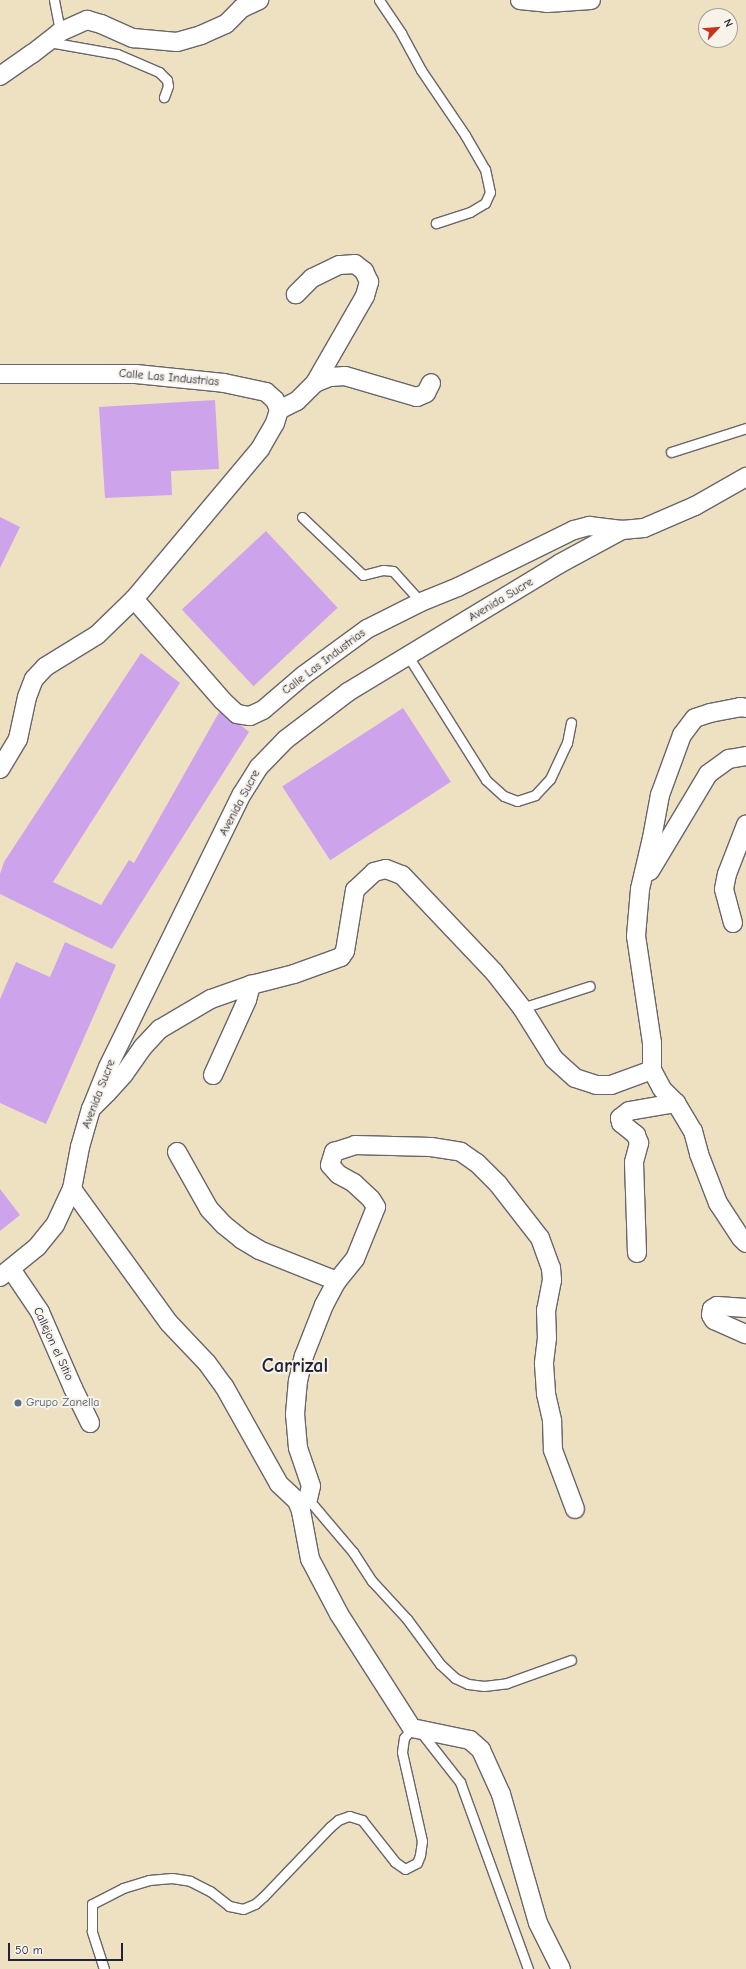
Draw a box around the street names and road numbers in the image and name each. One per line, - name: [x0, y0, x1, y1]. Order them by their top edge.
- street label: Calle Las Industrias: [118, 366, 220, 390]
- street label: Avenida Sucre: [466, 575, 536, 625]
- street label: Calle Las Industrias: [279, 626, 369, 698]
- street label: Avenida Sucre: [217, 767, 263, 839]
- street label: Avenida Sucre: [79, 1057, 119, 1131]
- street label: Callejon el Sitio: [30, 1305, 76, 1383]

